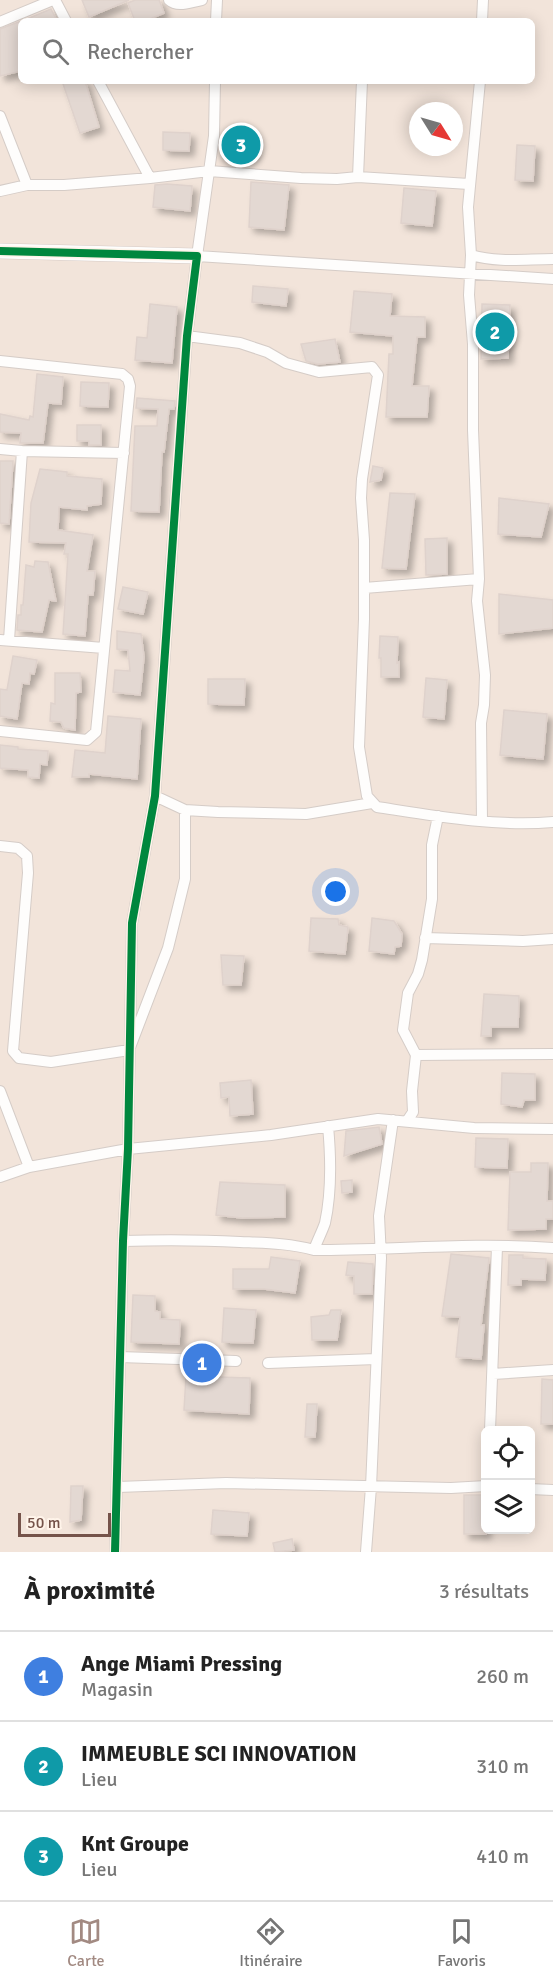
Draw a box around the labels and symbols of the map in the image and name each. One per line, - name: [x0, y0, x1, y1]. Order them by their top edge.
- north arrow: [409, 102, 463, 156]
- pin: 3: [222, 122, 260, 168]
- pin: 2: [476, 310, 514, 354]
- your location: [321, 877, 350, 906]
- pin: 1: [182, 1340, 222, 1386]
- scale bar: [18, 1510, 111, 1538]

